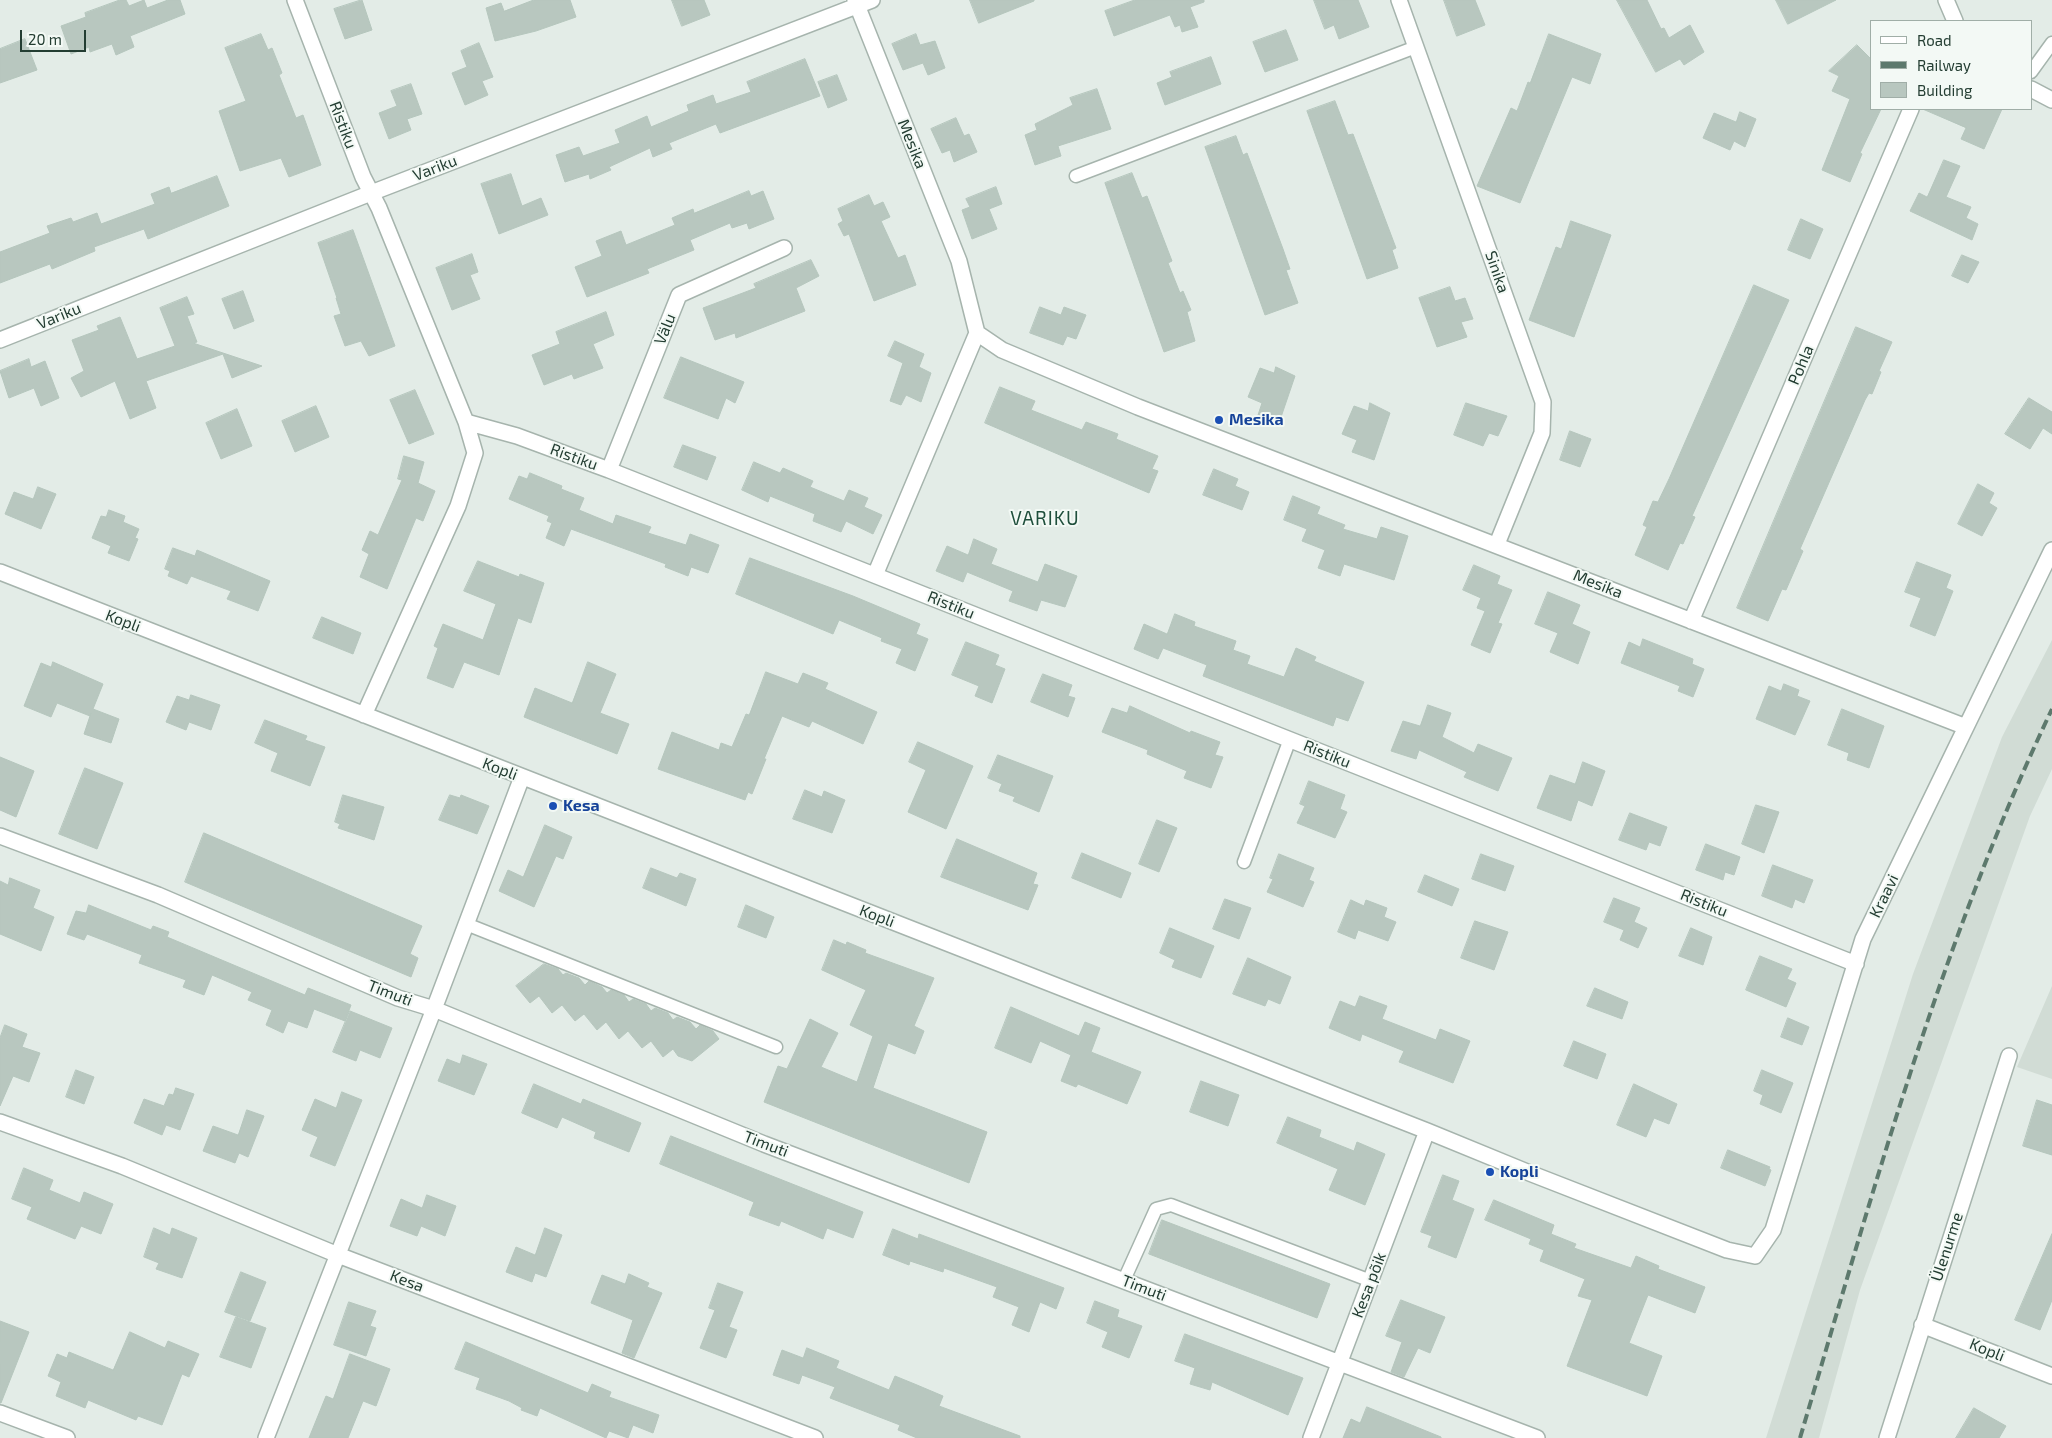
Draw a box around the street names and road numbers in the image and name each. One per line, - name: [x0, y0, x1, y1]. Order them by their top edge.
- street label: Ristiku: [325, 99, 361, 151]
- street label: Mesika: [893, 116, 931, 172]
- street label: Variku: [410, 151, 460, 185]
- street label: Sinika: [1481, 248, 1513, 296]
- street label: Variku: [34, 299, 84, 333]
- street label: Välu: [650, 311, 680, 347]
- street label: Pohla: [1784, 342, 1818, 388]
- street label: Ristiku: [548, 440, 600, 474]
- street label: Mesika: [1570, 565, 1626, 603]
- street label: Ristiku: [925, 587, 977, 623]
- street label: Kopli: [103, 606, 143, 636]
- street label: Ristiku: [1301, 736, 1353, 772]
- street label: Kopli: [480, 754, 520, 784]
- street label: Kraavi: [1865, 871, 1903, 921]
- street label: Ristiku: [1678, 885, 1730, 921]
- street label: Kopli: [857, 901, 897, 931]
- street label: Timuti: [365, 976, 415, 1010]
- street label: Timuti: [741, 1127, 791, 1161]
- street label: Ülenurme: [1927, 1210, 1967, 1284]
- street label: Kesa põik: [1348, 1249, 1390, 1321]
- street label: Kesa: [387, 1266, 427, 1296]
- street label: Timuti: [1119, 1271, 1169, 1305]
- street label: Kopli: [1967, 1334, 2007, 1366]

